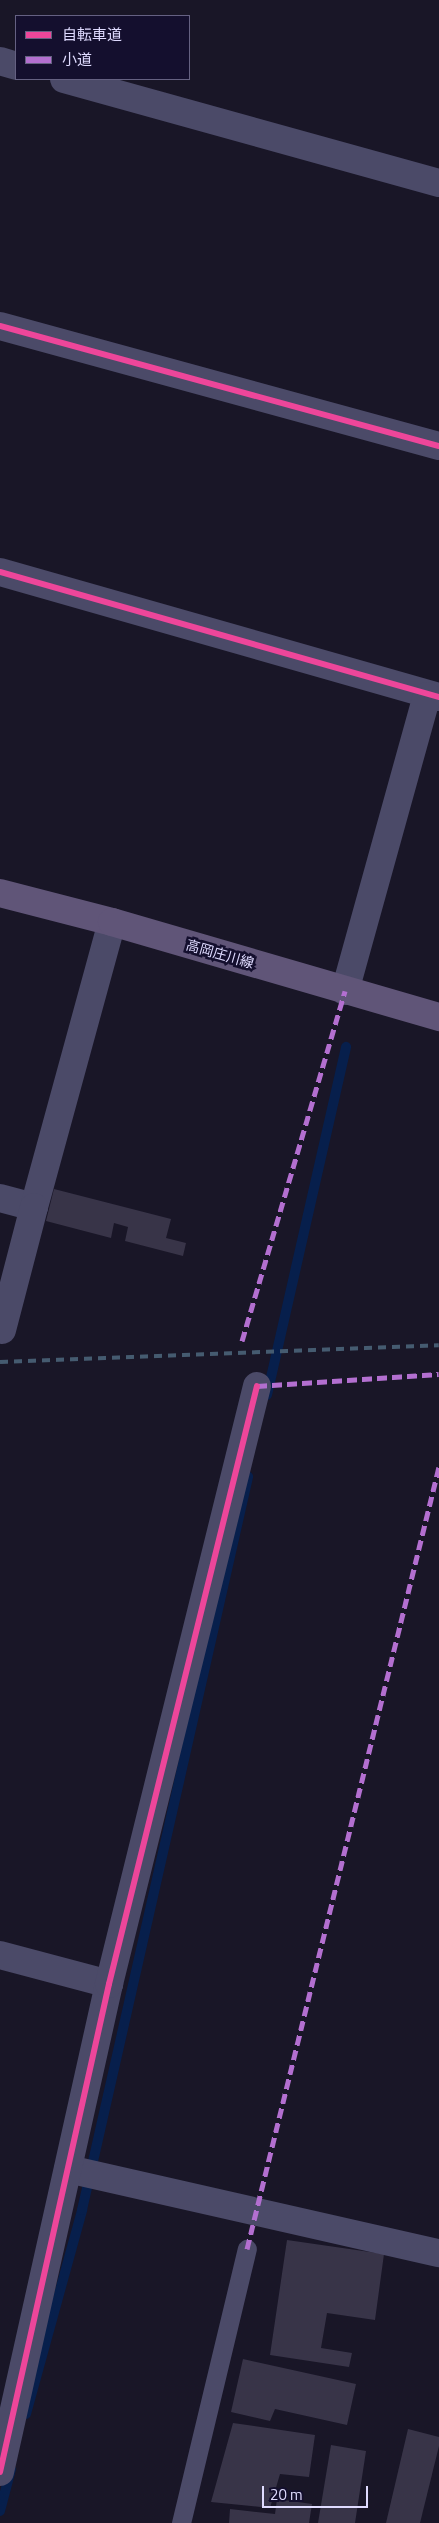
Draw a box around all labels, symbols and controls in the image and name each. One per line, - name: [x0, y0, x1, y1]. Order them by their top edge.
- legend: [15, 15, 190, 80]
- text: 自転車道: [62, 23, 122, 46]
- text: 小道: [62, 48, 92, 71]
- street label: 高岡庄川線: [184, 936, 256, 972]
- scale bar: [264, 2476, 370, 2508]
- text: 20 m: [270, 2483, 303, 2506]

